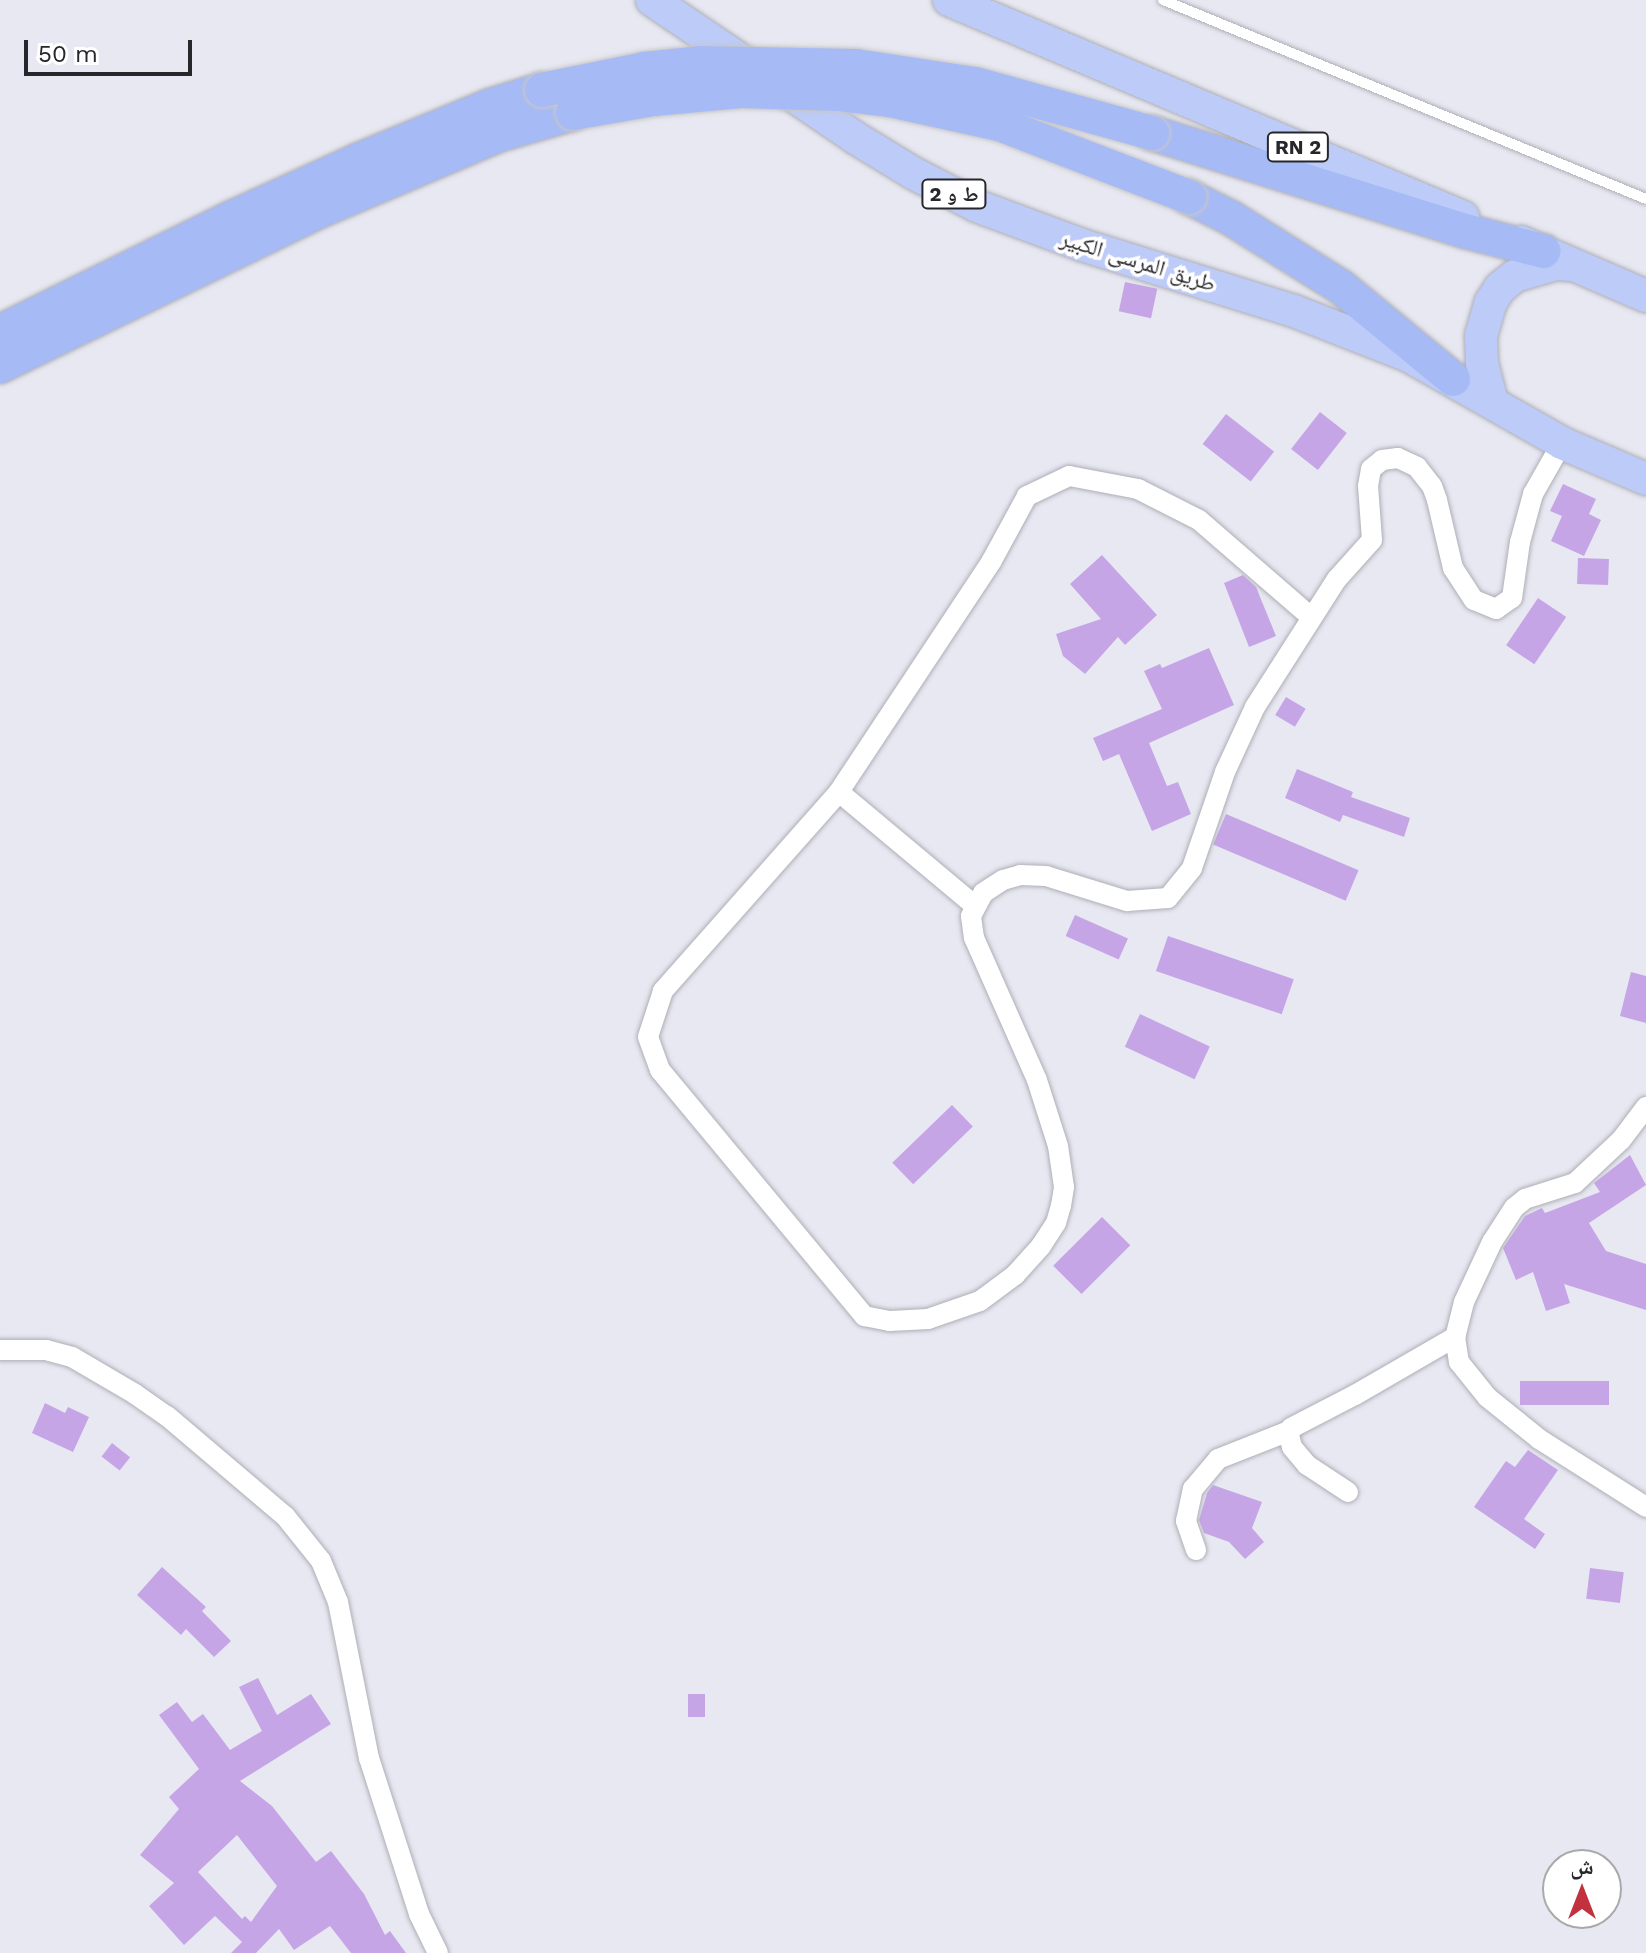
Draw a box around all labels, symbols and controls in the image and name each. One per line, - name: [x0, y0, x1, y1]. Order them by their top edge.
- scale bar: [28, 24, 196, 74]
- text: 50 m: [38, 40, 98, 68]
- road number: RN 2: [1266, 131, 1330, 163]
- road number: ط و 2: [920, 178, 988, 210]
- street label: طريق المرسى الكبير: [1057, 225, 1219, 297]
- north arrow: [1542, 1849, 1622, 1929]
- text: ش: [1570, 1854, 1594, 1879]

